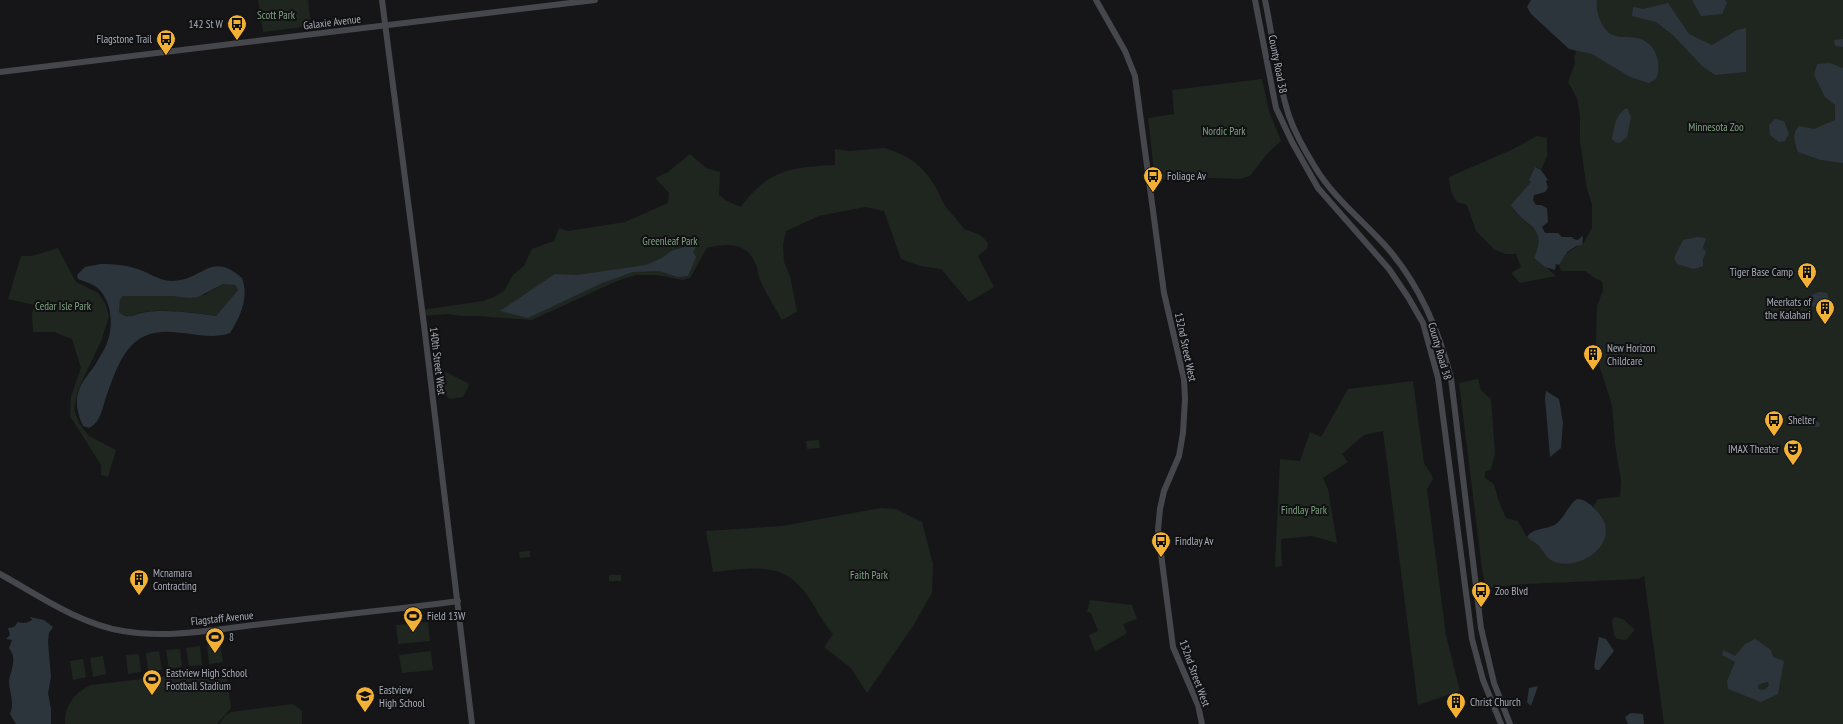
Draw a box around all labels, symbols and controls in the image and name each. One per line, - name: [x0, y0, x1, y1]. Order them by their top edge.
- park label: Scott Park: [257, 8, 296, 22]
- street label: Galaxie Avenue: [302, 11, 362, 32]
- bus stop icon: 142 St W: [226, 13, 248, 41]
- place label: 142 St W: [189, 17, 224, 31]
- bus stop icon: Flagstone Trail: [155, 28, 177, 56]
- place label: Flagstone Trail: [97, 32, 152, 46]
- street label: County Road 38: [1265, 34, 1291, 94]
- park label: Minnesota Zoo: [1688, 120, 1744, 134]
- park label: Nordic Park: [1202, 124, 1246, 138]
- bus stop icon: Foliage Av: [1142, 165, 1164, 193]
- place label: Foliage Av: [1167, 169, 1207, 183]
- park label: Greenleaf Park: [642, 234, 698, 248]
- building icon: Tiger Base Camp: [1796, 261, 1818, 289]
- place label: Tiger Base Camp: [1730, 265, 1793, 279]
- place label: Meerkats of the Kalahari: [1765, 295, 1812, 322]
- building icon: Meerkats of the Kalahari: [1814, 297, 1836, 325]
- park label: Cedar Isle Park: [35, 299, 92, 313]
- street label: 132nd Street West: [1172, 311, 1200, 383]
- street label: County Road 38: [1425, 321, 1455, 381]
- street label: 140th Street West: [427, 326, 449, 396]
- place label: New Horizon Childcare: [1607, 341, 1656, 368]
- building icon: New Horizon Childcare: [1582, 343, 1604, 371]
- bus stop icon: Shelter: [1763, 409, 1785, 437]
- place label: Shelter: [1788, 413, 1815, 427]
- theatre icon: IMAX Theater: [1782, 438, 1804, 466]
- place label: IMAX Theater: [1728, 442, 1779, 456]
- park label: Findlay Park: [1281, 503, 1328, 517]
- bus stop icon: Findlay Av: [1150, 530, 1172, 558]
- place label: Findlay Av: [1175, 534, 1214, 548]
- place label: Mcnamara Contracting: [153, 566, 197, 593]
- building icon: Mcnamara Contracting: [128, 568, 150, 596]
- park label: Faith Park: [850, 568, 889, 582]
- bus stop icon: Zoo Blvd: [1470, 580, 1492, 608]
- place label: Zoo Blvd: [1495, 584, 1528, 598]
- sports icon: Field 13W: [402, 605, 424, 633]
- street label: Flagstaff Avenue: [190, 608, 254, 628]
- place label: Field 13W: [427, 609, 466, 623]
- sports icon: 8: [204, 626, 226, 654]
- place label: 8: [229, 630, 234, 644]
- street label: 132nd Street West: [1176, 638, 1214, 708]
- place label: Eastview High School Football Stadium: [166, 666, 248, 693]
- sports icon: Eastview High School Football Stadium: [141, 668, 163, 696]
- place label: Eastview High School: [379, 683, 425, 710]
- school or university icon: Eastview High School: [354, 685, 376, 713]
- building icon: Christ Church: [1445, 691, 1467, 719]
- place label: Christ Church: [1470, 695, 1521, 709]

